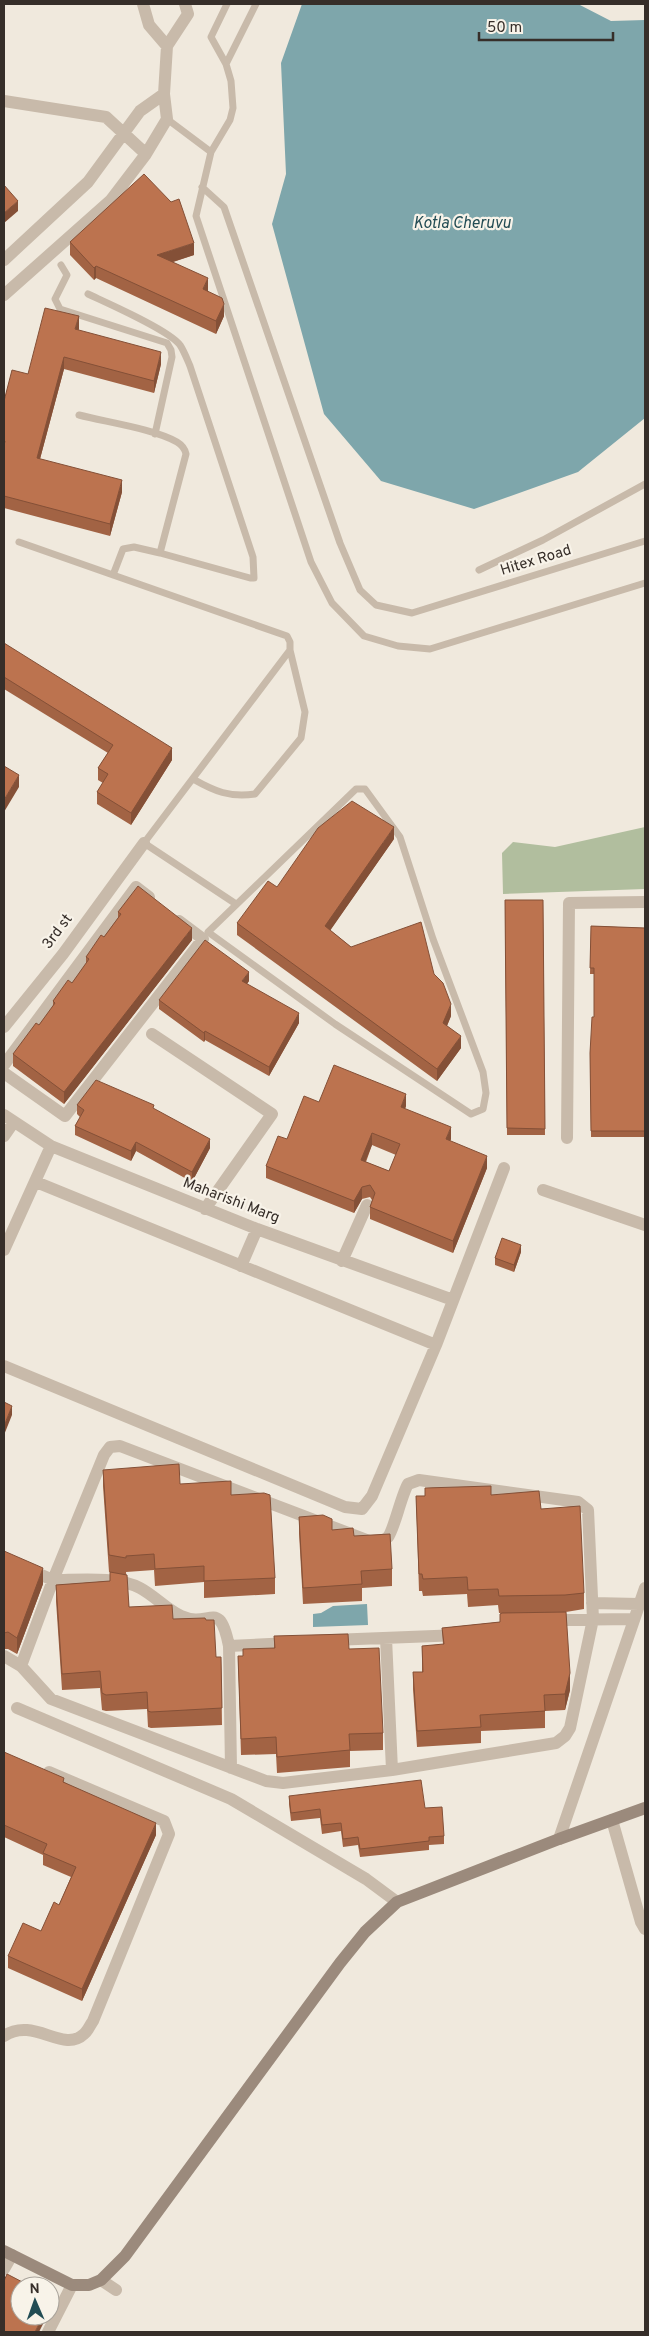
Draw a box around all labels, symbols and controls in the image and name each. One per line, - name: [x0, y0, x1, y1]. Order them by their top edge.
- scale bar: [479, 10, 613, 42]
- text: 50 m: [487, 19, 522, 38]
- water label: Kotla Cheruvu: [413, 214, 511, 234]
- street label: Hitex Road: [498, 541, 574, 581]
- street label: 3rd st: [39, 911, 77, 953]
- street label: Maharishi Marg: [180, 1174, 282, 1228]
- north arrow: [10, 2276, 60, 2326]
- text: N: [29, 2281, 40, 2298]

